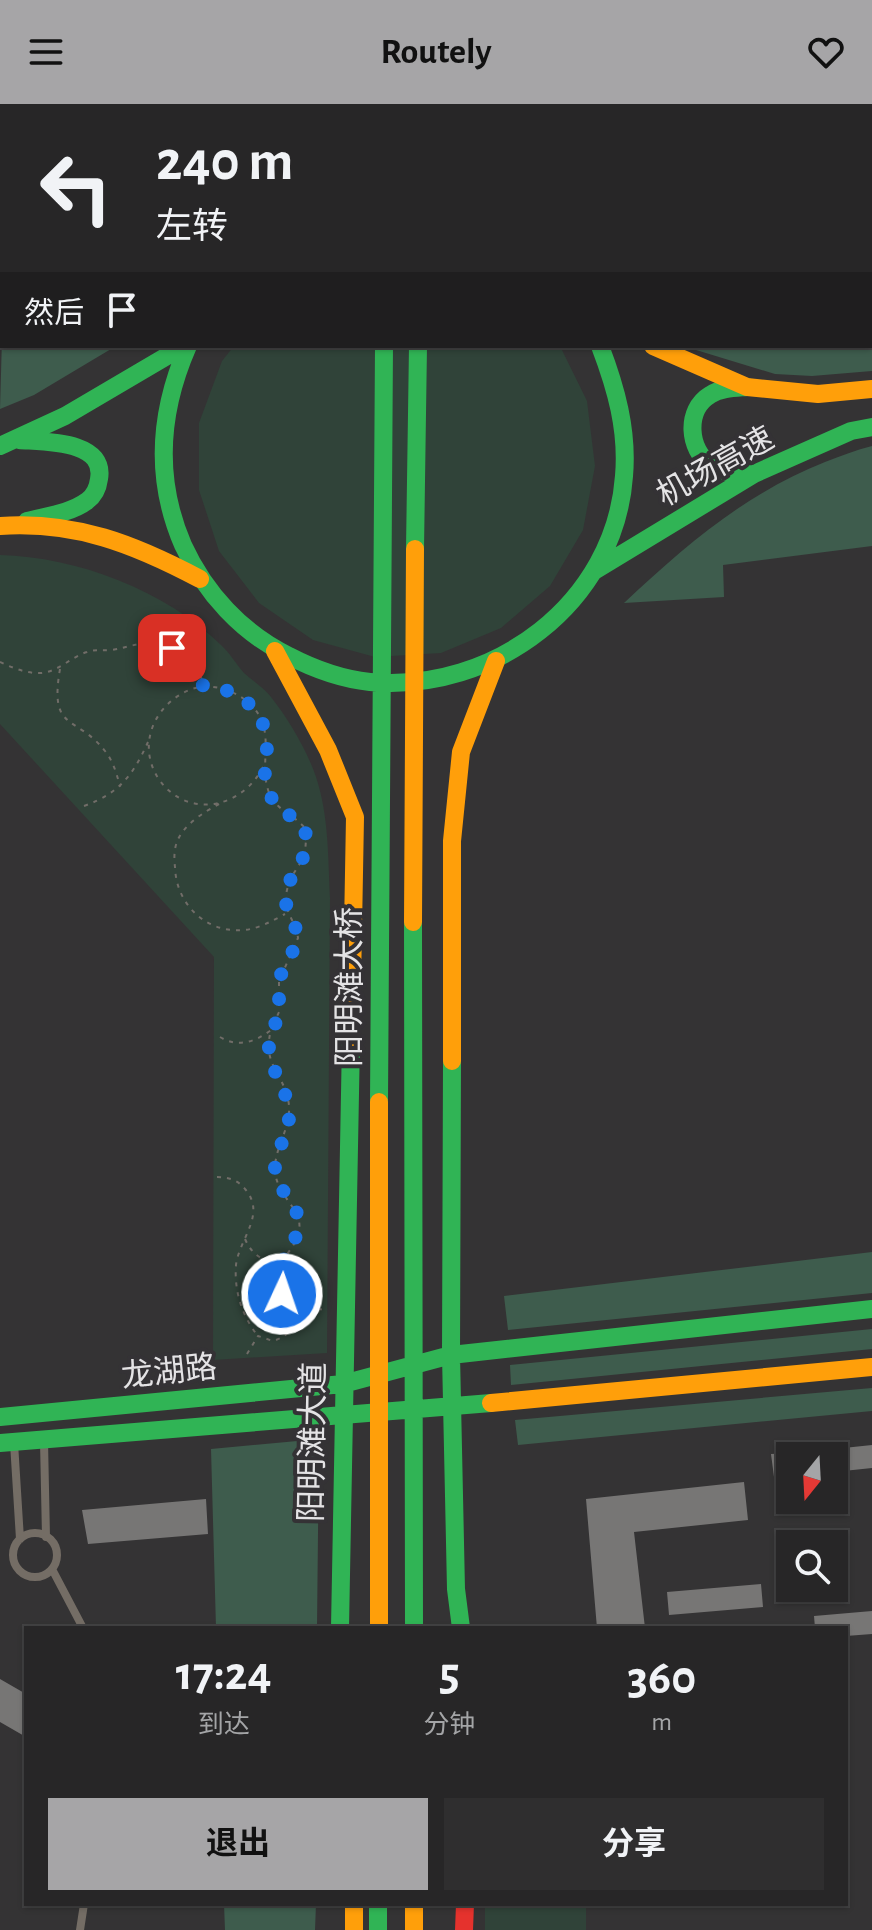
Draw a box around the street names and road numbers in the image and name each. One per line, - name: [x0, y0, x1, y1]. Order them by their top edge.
- street label: 机场高速: [651, 420, 779, 512]
- street label: 阳明滩大桥: [333, 907, 366, 1067]
- street label: 龙湖路: [119, 1349, 219, 1393]
- street label: 阳明滩大道: [294, 1362, 330, 1522]

